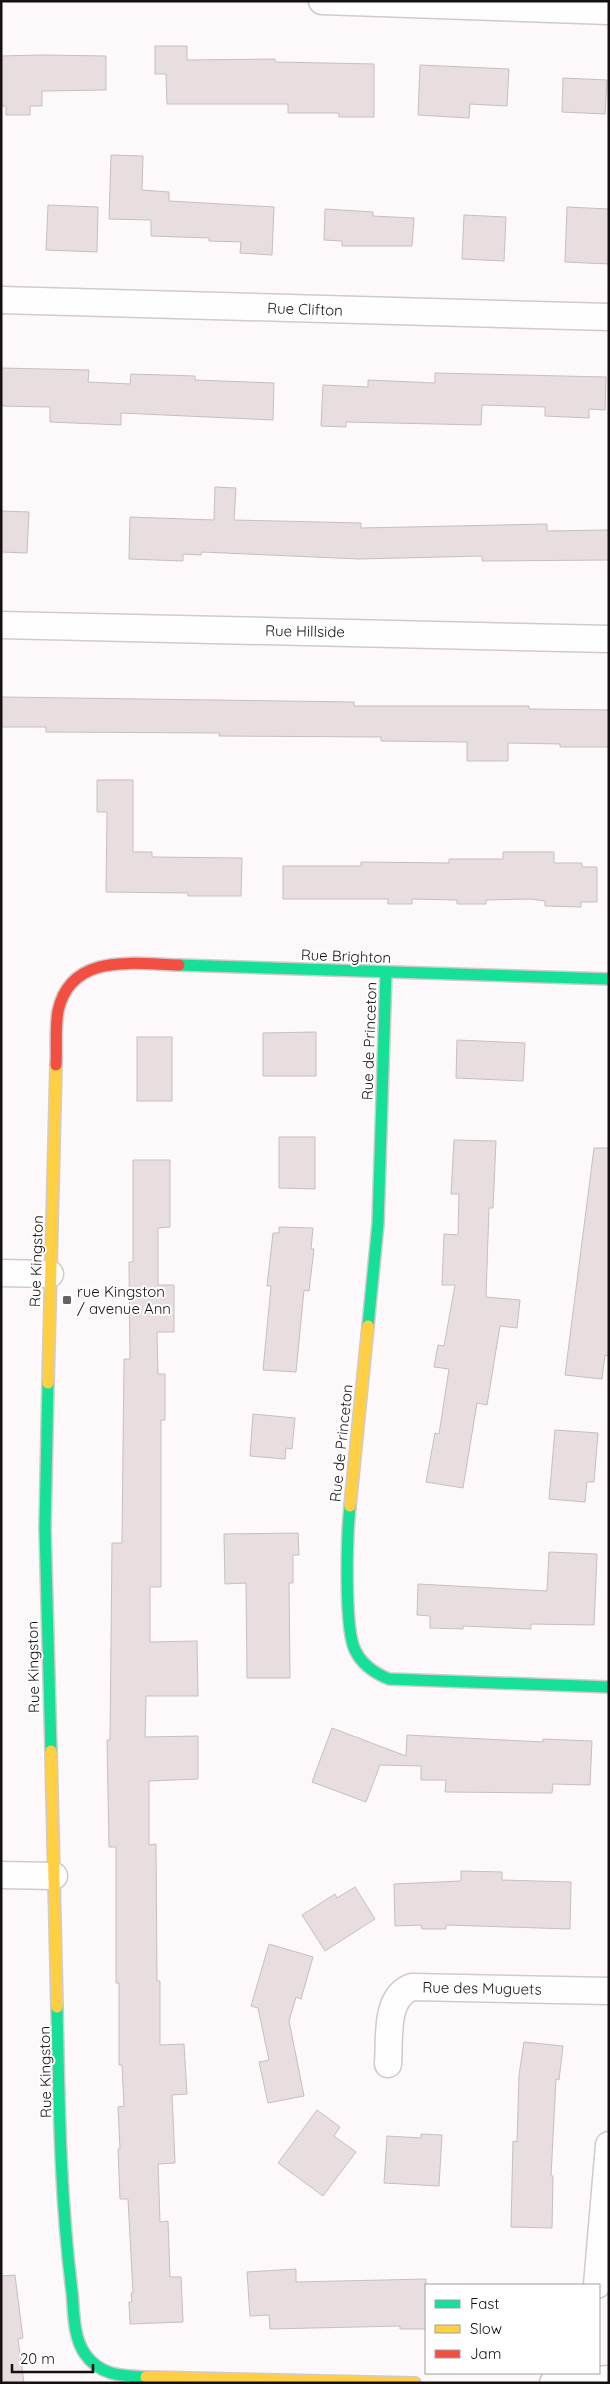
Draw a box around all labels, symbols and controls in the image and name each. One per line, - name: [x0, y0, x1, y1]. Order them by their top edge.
- street label: Rue Clifton: [267, 298, 343, 320]
- street label: Rue Hillside: [265, 621, 345, 641]
- street label: Rue Brighton: [301, 945, 391, 967]
- street label: Rue de Princeton: [357, 982, 381, 1100]
- street label: Rue Kingston: [25, 1215, 47, 1307]
- place label: rue Kingston / avenue Ann: [77, 1282, 171, 1318]
- marker: rue Kingston / avenue Ann: [61, 1294, 73, 1306]
- street label: Rue de Princeton: [325, 1383, 357, 1503]
- street label: Rue Kingston: [23, 1621, 43, 1713]
- street label: Rue des Muguets: [422, 1977, 542, 1999]
- street label: Rue Kingston: [35, 2026, 55, 2118]
- legend: [425, 2284, 600, 2374]
- text: Fast: [470, 2294, 499, 2313]
- text: Slow: [470, 2319, 502, 2338]
- scale bar: [12, 2342, 94, 2374]
- text: Jam: [470, 2344, 501, 2363]
- text: 20 m: [20, 2349, 55, 2368]

